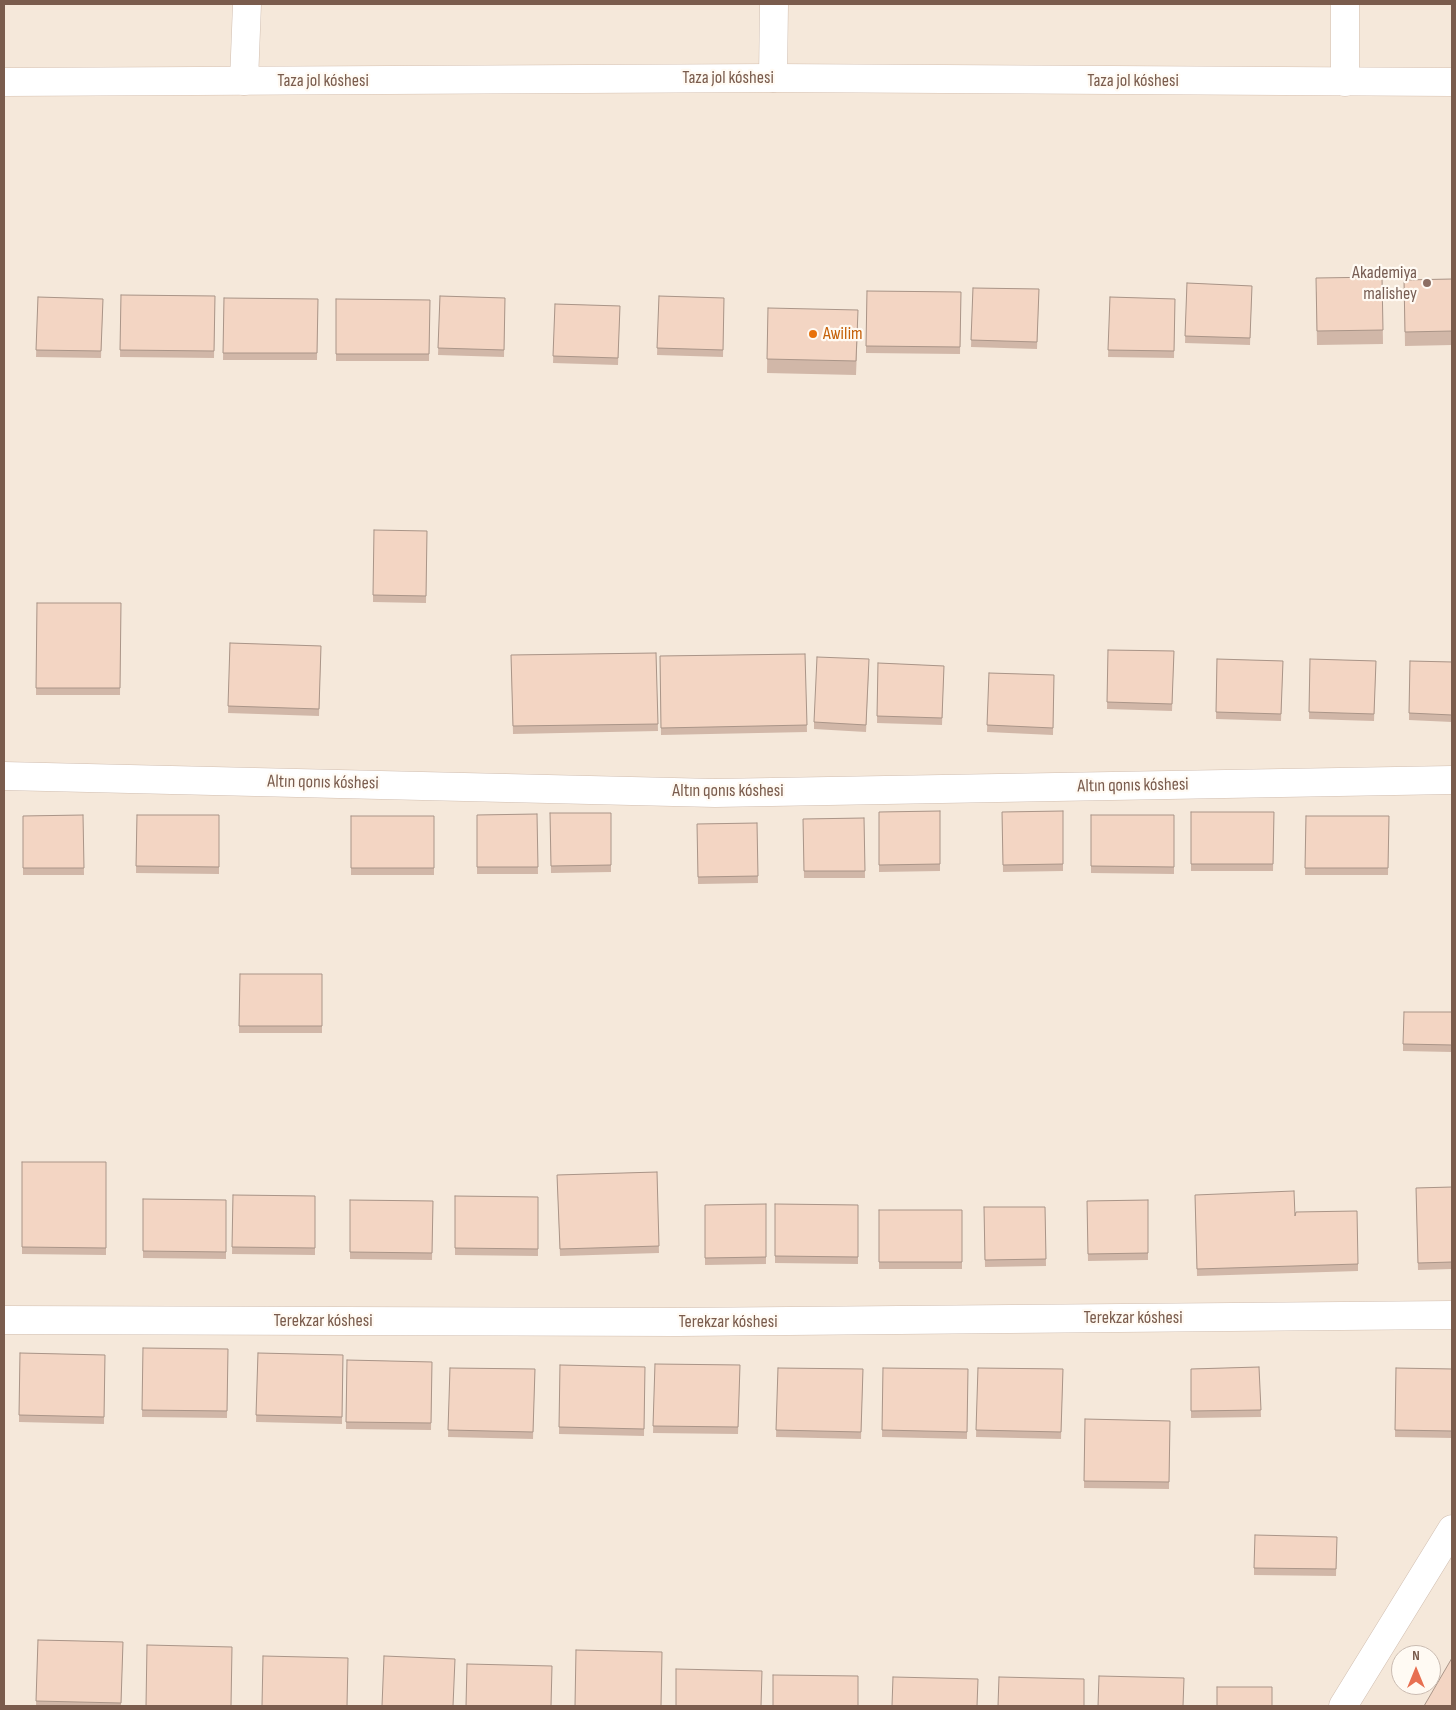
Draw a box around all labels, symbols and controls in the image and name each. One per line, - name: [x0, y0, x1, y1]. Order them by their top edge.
- street label: Taza jol kóshesi: [682, 67, 774, 89]
- street label: Taza jol kóshesi: [277, 70, 369, 92]
- street label: Taza jol kóshesi: [1087, 70, 1179, 92]
- place label: Akademiya malishey: [1352, 262, 1417, 304]
- marker: Akademiya malishey: [1421, 277, 1433, 289]
- place label: Awilim: [823, 323, 863, 345]
- marker: Awilim: [807, 328, 819, 340]
- street label: Altın qonıs kóshesi: [267, 771, 379, 795]
- street label: Altın qonıs kóshesi: [1077, 774, 1189, 798]
- street label: Altın qonıs kóshesi: [672, 780, 784, 802]
- street label: Terekzar kóshesi: [1083, 1307, 1183, 1329]
- street label: Terekzar kóshesi: [273, 1310, 373, 1332]
- street label: Terekzar kóshesi: [678, 1311, 778, 1333]
- north arrow: [1391, 1645, 1441, 1695]
- text: N: [1412, 1647, 1420, 1664]

